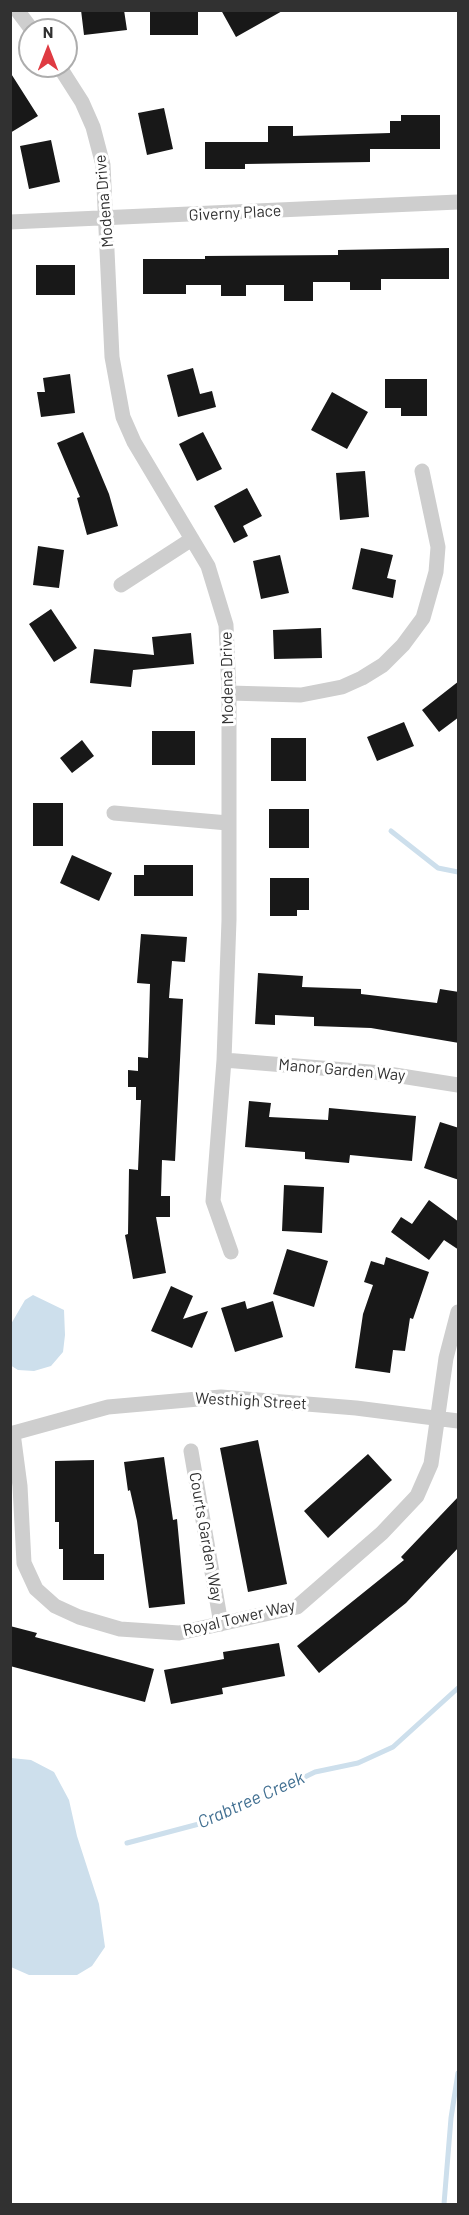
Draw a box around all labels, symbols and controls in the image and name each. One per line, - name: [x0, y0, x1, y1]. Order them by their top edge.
- north arrow: [18, 18, 78, 78]
- text: N: [43, 22, 53, 41]
- street label: Modena Drive: [90, 154, 118, 248]
- street label: Giverny Place: [188, 201, 282, 225]
- street label: Modena Drive: [217, 631, 237, 725]
- street label: Manor Garden Way: [278, 1055, 406, 1085]
- street label: Westhigh Street: [195, 1388, 307, 1414]
- street label: Courts Garden Way: [185, 1471, 227, 1603]
- street label: Royal Tower Way: [181, 1596, 297, 1640]
- water label: Crabtree Creek: [194, 1767, 308, 1833]

